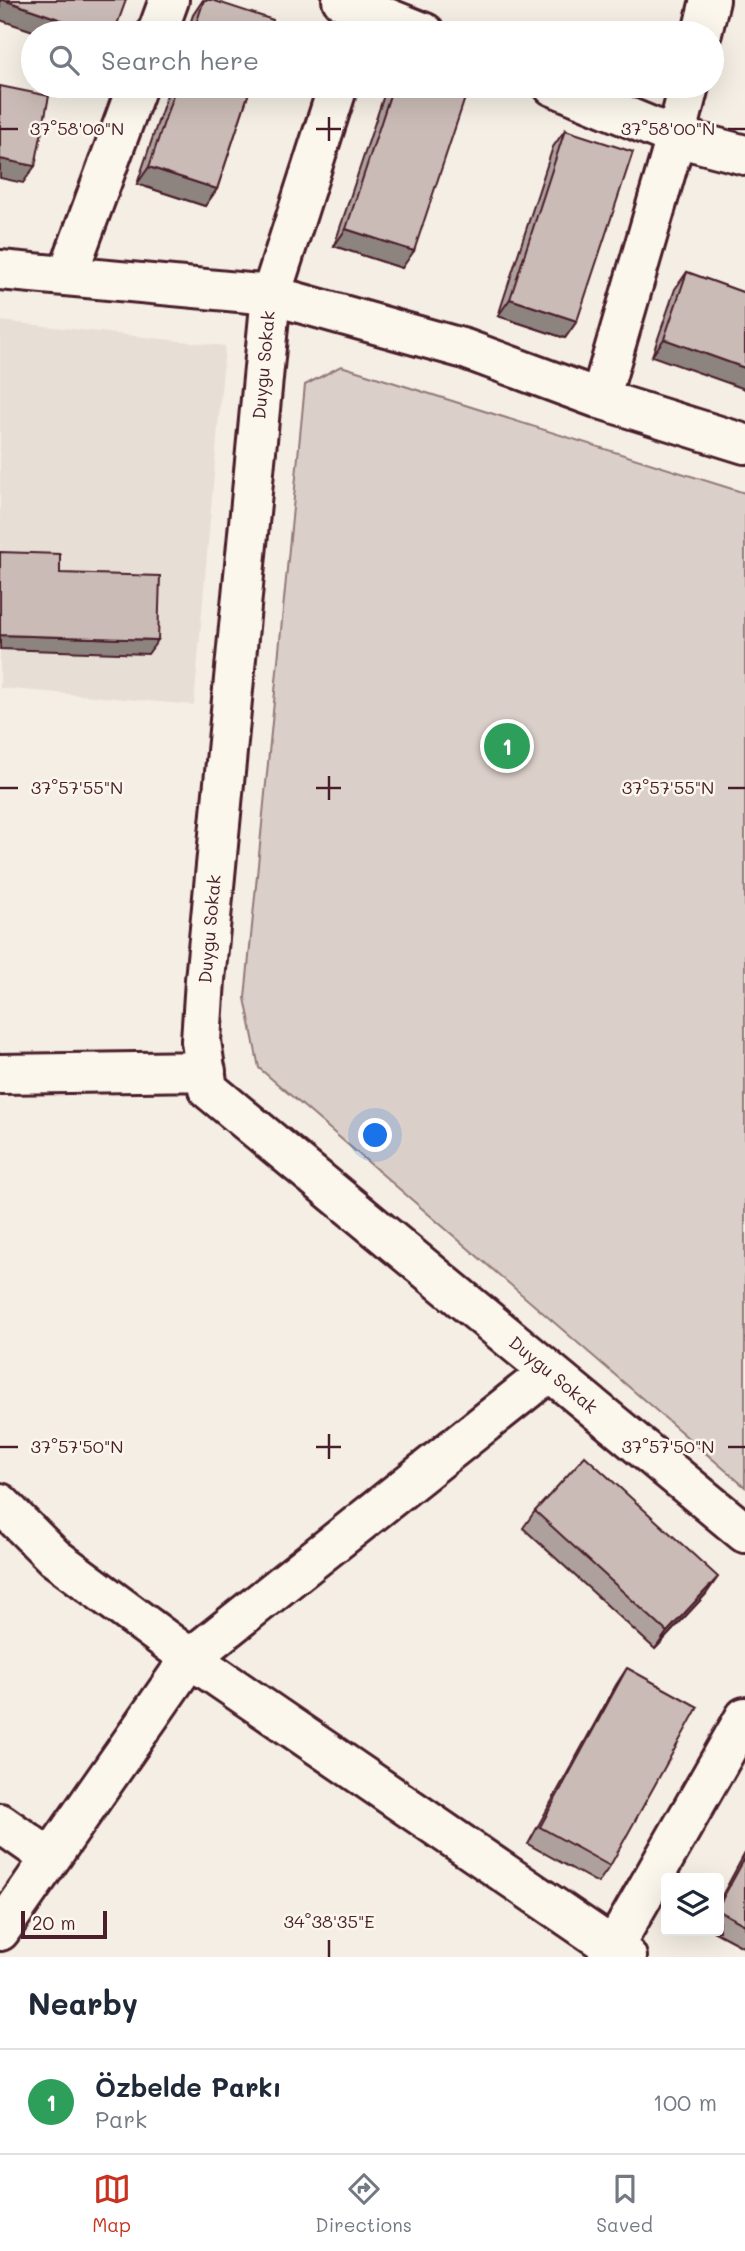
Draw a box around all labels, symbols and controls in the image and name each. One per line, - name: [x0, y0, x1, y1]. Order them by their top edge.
- search box: [21, 21, 724, 98]
- icon: search: [45, 41, 83, 79]
- text: Search here: [101, 43, 259, 77]
- text: 37°58'00"N: [30, 116, 124, 140]
- text: 37°58'00"N: [621, 116, 715, 140]
- street label: Duygu Sokak: [246, 310, 280, 420]
- pin: 1: [484, 720, 530, 772]
- text: 37°57'55"N: [31, 775, 123, 799]
- text: 37°57'55"N: [622, 775, 714, 799]
- street label: Duygu Sokak: [192, 874, 226, 984]
- your location: [358, 1118, 392, 1152]
- street label: Duygu Sokak: [504, 1330, 603, 1418]
- text: 37°57'50"N: [30, 1434, 124, 1458]
- text: 37°57'50"N: [621, 1434, 715, 1458]
- map controls: [661, 1873, 724, 1936]
- button: layers: [661, 1873, 724, 1936]
- scale bar: [21, 1908, 107, 1940]
- text: 34°38'35"E: [283, 1909, 375, 1933]
- text: 20 m: [32, 1910, 76, 1935]
- text: Nearby: [28, 1983, 138, 2023]
- text: Özbelde Parkı: [95, 2070, 282, 2104]
- text: 1: [46, 2087, 56, 2117]
- text: 100 m: [653, 2087, 717, 2117]
- text: Park: [95, 2104, 147, 2134]
- tab: Map: [92, 2170, 131, 2237]
- tab: Directions: [315, 2170, 412, 2237]
- tab: Saved: [596, 2170, 653, 2237]

